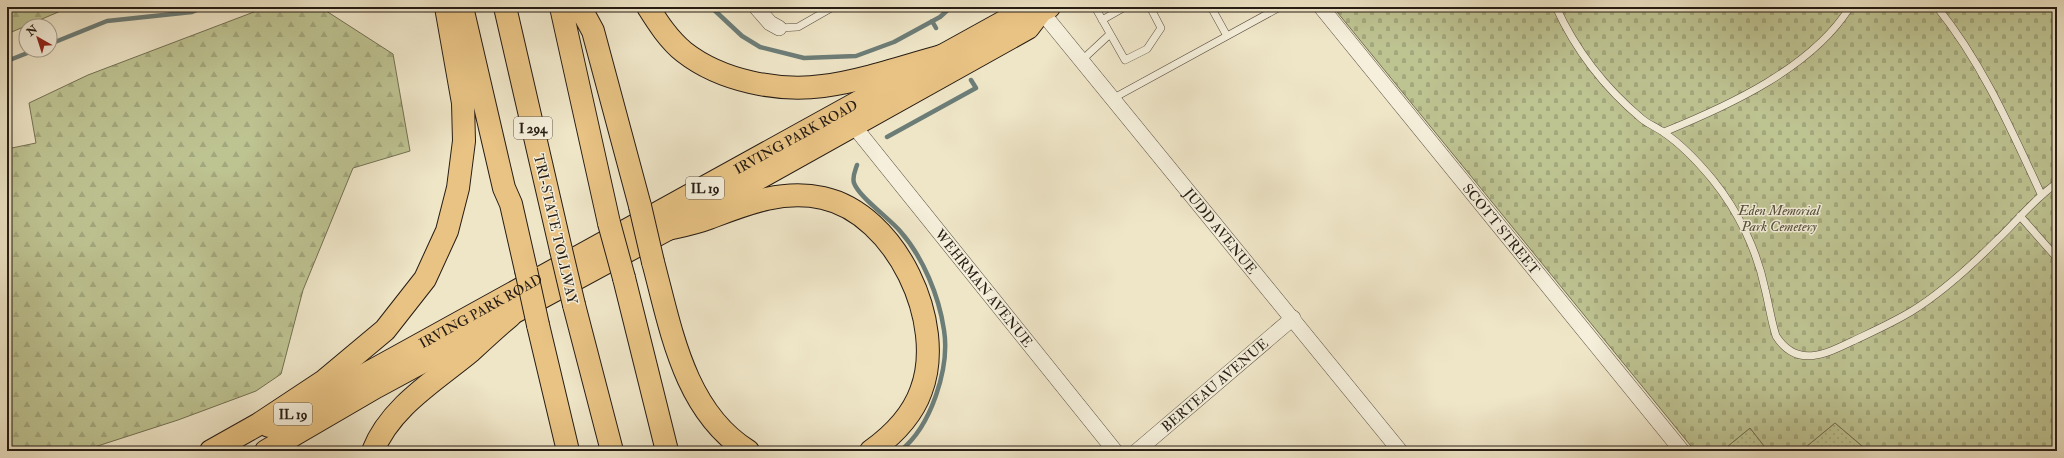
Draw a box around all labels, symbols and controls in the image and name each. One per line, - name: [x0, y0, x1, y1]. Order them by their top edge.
- north arrow: [18, 18, 58, 58]
- text: N: [23, 22, 41, 39]
- street label: IRVING PARK ROAD: [731, 96, 861, 178]
- road number: I 294: [514, 117, 552, 139]
- street label: TRI-STATE TOLLWAY: [530, 152, 581, 306]
- road number: IL 19: [686, 177, 724, 199]
- street label: SCOTT STREET: [1459, 180, 1543, 279]
- street label: JUDD AVENUE: [1180, 184, 1260, 278]
- park label: Eden Memorial Park Cemetery: [1737, 202, 1822, 235]
- street label: WEHRMAN AVENUE: [930, 225, 1036, 351]
- street label: IRVING PARK ROAD: [416, 270, 546, 352]
- street label: BERTEAU AVENUE: [1158, 335, 1272, 435]
- road number: IL 19: [274, 403, 312, 425]

